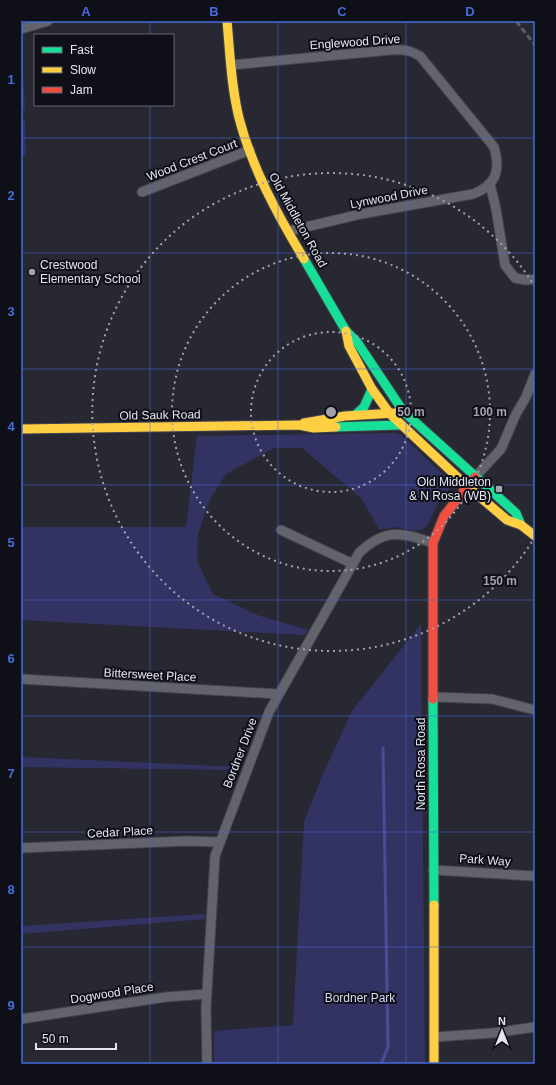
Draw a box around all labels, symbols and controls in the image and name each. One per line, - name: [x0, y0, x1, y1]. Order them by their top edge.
- text: A: [81, 4, 91, 19]
- text: B: [209, 4, 219, 19]
- text: C: [337, 4, 347, 19]
- text: D: [465, 4, 475, 19]
- street label: Englewood Drive: [309, 32, 401, 52]
- legend: [34, 34, 174, 106]
- text: Fast: [70, 43, 94, 57]
- text: Slow: [70, 63, 96, 77]
- text: 1: [7, 72, 15, 87]
- text: Jam: [70, 83, 93, 97]
- street label: Wood Crest Court: [145, 136, 240, 184]
- street label: Old Middleton Road: [266, 170, 330, 270]
- street label: Lynwood Drive: [349, 183, 429, 211]
- text: 2: [7, 188, 15, 203]
- place label: Crestwood Elementary School: [40, 258, 141, 286]
- marker: Crestwood Elementary School: [27, 267, 37, 277]
- text: 3: [7, 304, 15, 319]
- centre of rings: [324, 405, 338, 419]
- text: 50 m: [397, 405, 425, 419]
- text: 100 m: [473, 405, 507, 419]
- street label: Old Sauk Road: [119, 407, 201, 423]
- text: 4: [7, 419, 15, 434]
- place label: Old Middleton & N Rosa (WB): [409, 475, 491, 503]
- marker: Old Middleton & N Rosa (WB): [494, 484, 504, 494]
- text: 5: [7, 535, 15, 550]
- text: 150 m: [483, 574, 517, 588]
- text: 6: [7, 651, 15, 666]
- street label: Bittersweet Place: [103, 666, 197, 684]
- street label: Bordner Drive: [220, 716, 260, 790]
- street label: North Rosa Road: [414, 718, 428, 810]
- text: 7: [7, 766, 15, 781]
- street label: Cedar Place: [87, 823, 154, 841]
- street label: Park Way: [459, 851, 511, 869]
- text: 8: [7, 882, 15, 897]
- street label: Dogwood Place: [69, 979, 155, 1006]
- park label: Bordner Park: [325, 991, 396, 1005]
- text: 9: [7, 998, 15, 1013]
- north arrow: [482, 1011, 522, 1051]
- text: N: [498, 1015, 506, 1027]
- scale bar: [36, 1025, 116, 1051]
- text: 50 m: [42, 1032, 69, 1046]

